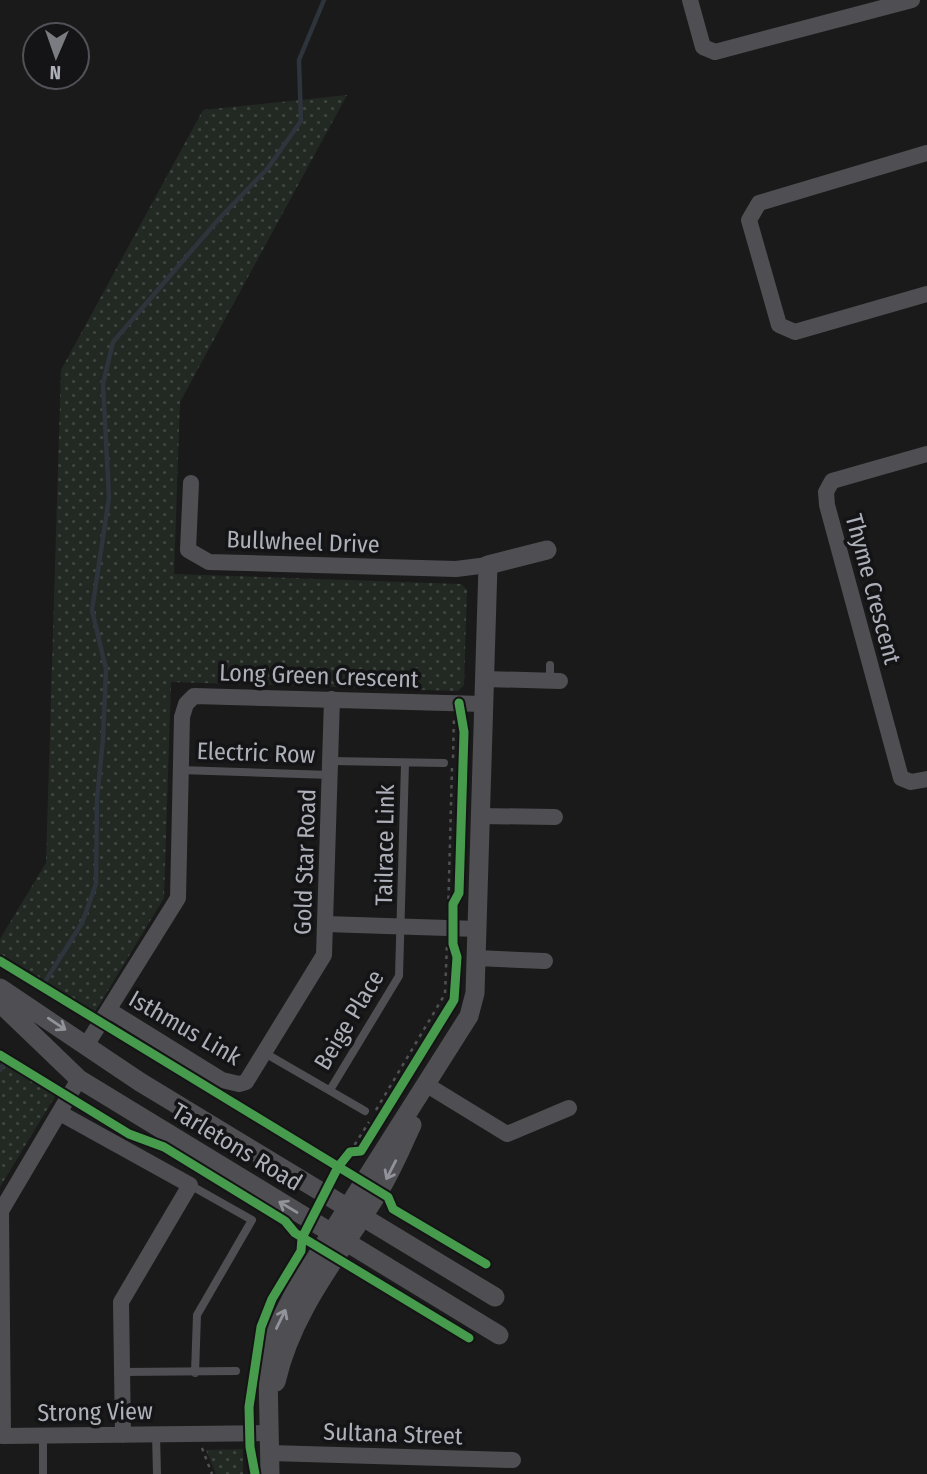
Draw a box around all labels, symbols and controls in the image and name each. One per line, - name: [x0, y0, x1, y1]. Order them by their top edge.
- north arrow: [21, 21, 91, 91]
- text: N: [49, 61, 62, 84]
- street label: Thyme Crescent: [840, 511, 906, 667]
- street label: Bullwheel Drive: [226, 525, 380, 559]
- street label: Long Green Crescent: [219, 659, 419, 693]
- street label: Electric Row: [196, 737, 316, 769]
- street label: Tailrace Link: [370, 783, 400, 906]
- street label: Gold Star Road: [288, 788, 322, 936]
- street label: Beige Place: [308, 965, 390, 1075]
- street label: Isthmus Link: [124, 985, 247, 1072]
- one-way arrow: [47, 1018, 67, 1032]
- street label: Tarletons Road: [167, 1097, 307, 1197]
- one-way arrow: [383, 1159, 397, 1180]
- one-way arrow: [278, 1200, 298, 1214]
- one-way arrow: [275, 1309, 288, 1330]
- street label: Strong View: [37, 1397, 153, 1427]
- street label: Sultana Street: [323, 1418, 463, 1450]

